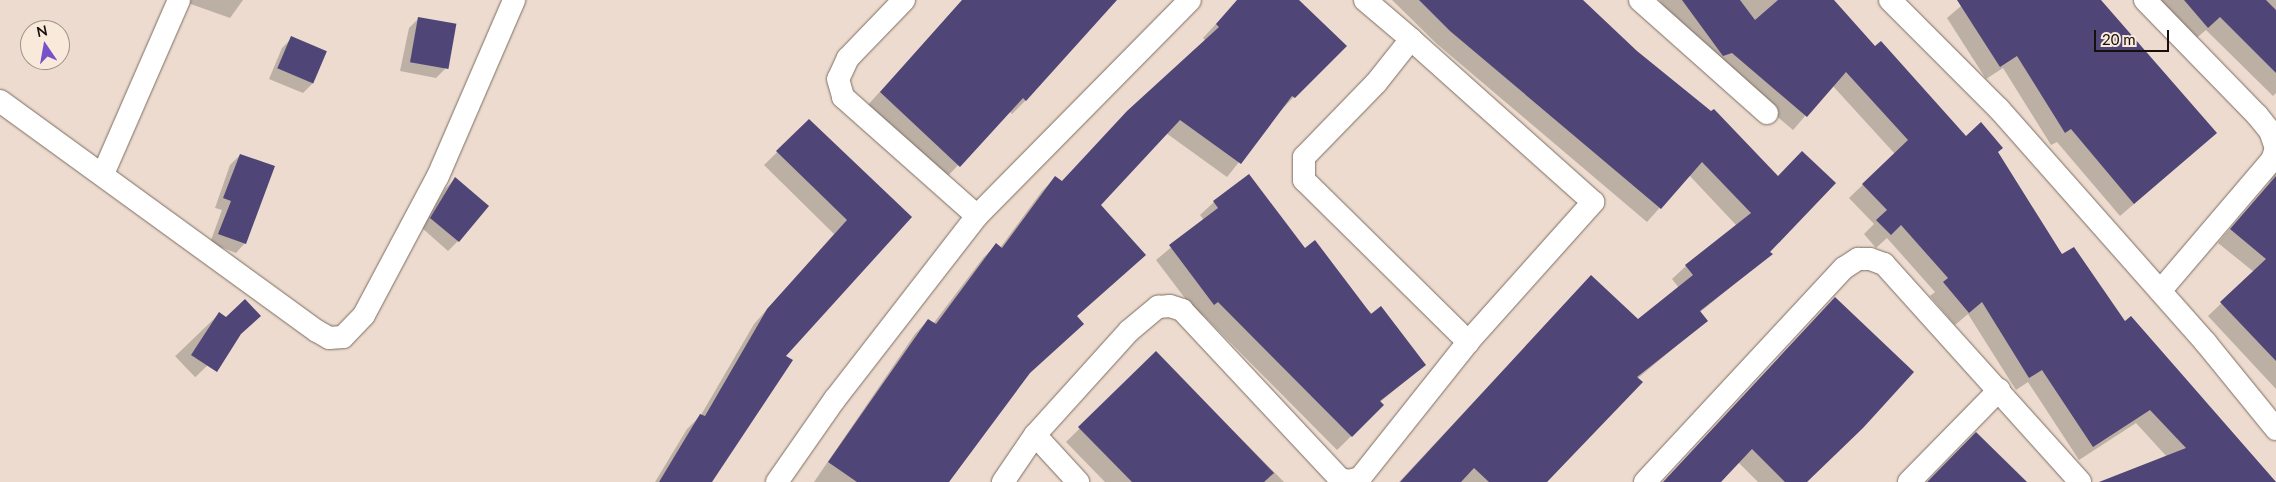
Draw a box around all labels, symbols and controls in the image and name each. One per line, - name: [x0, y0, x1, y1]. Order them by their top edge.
- north arrow: [20, 20, 70, 70]
- scale bar: [2096, 20, 2171, 52]
- text: N: [35, 21, 49, 40]
- text: 20 m: [2102, 30, 2136, 48]

